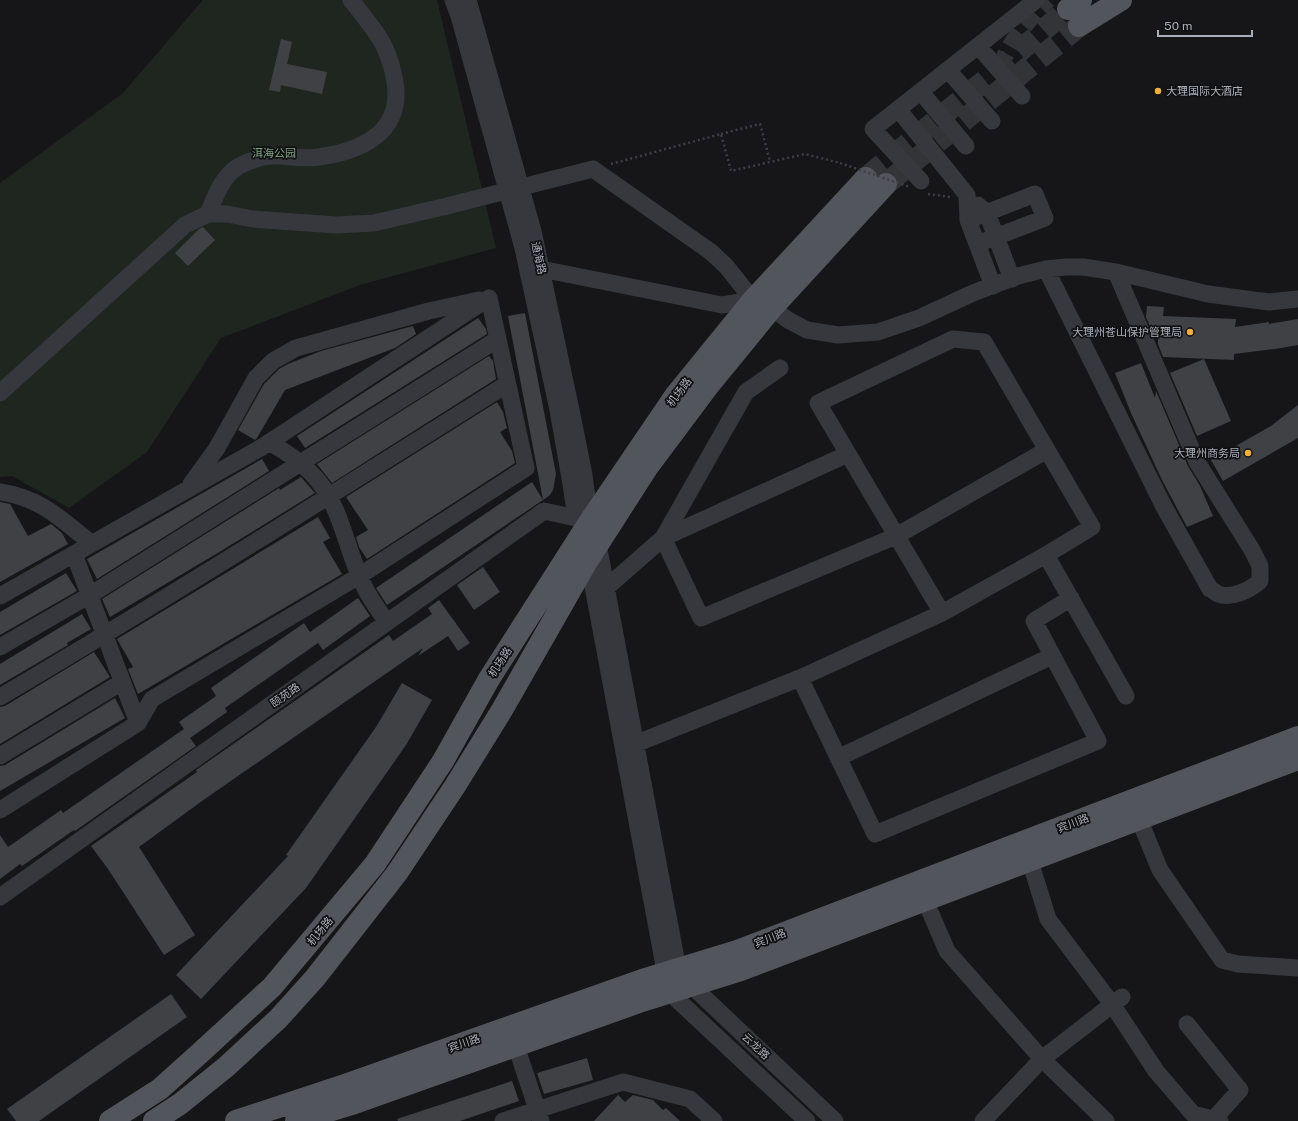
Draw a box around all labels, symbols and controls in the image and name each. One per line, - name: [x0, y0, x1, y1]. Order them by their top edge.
- scale bar: [1158, 12, 1252, 38]
- text: 50 m: [1164, 19, 1192, 33]
- place label: 大理国际大酒店: [1166, 85, 1243, 97]
- marker: 大理国际大酒店: [1153, 86, 1163, 96]
- park label: 洱海公园: [252, 147, 296, 159]
- street label: 通海路: [529, 241, 549, 275]
- place label: 大理州苍山保护管理局: [1072, 326, 1182, 338]
- marker: 大理州苍山保护管理局: [1185, 327, 1195, 337]
- street label: 机场路: [664, 375, 694, 409]
- place label: 大理州商务局: [1174, 447, 1240, 459]
- marker: 大理州商务局: [1243, 448, 1253, 458]
- street label: 机场路: [486, 645, 514, 679]
- street label: 颐苑路: [268, 681, 302, 709]
- street label: 宾川路: [1055, 811, 1091, 835]
- street label: 机场路: [305, 915, 335, 947]
- street label: 宾川路: [752, 926, 788, 950]
- street label: 云龙路: [740, 1030, 772, 1062]
- street label: 宾川路: [446, 1032, 482, 1054]

